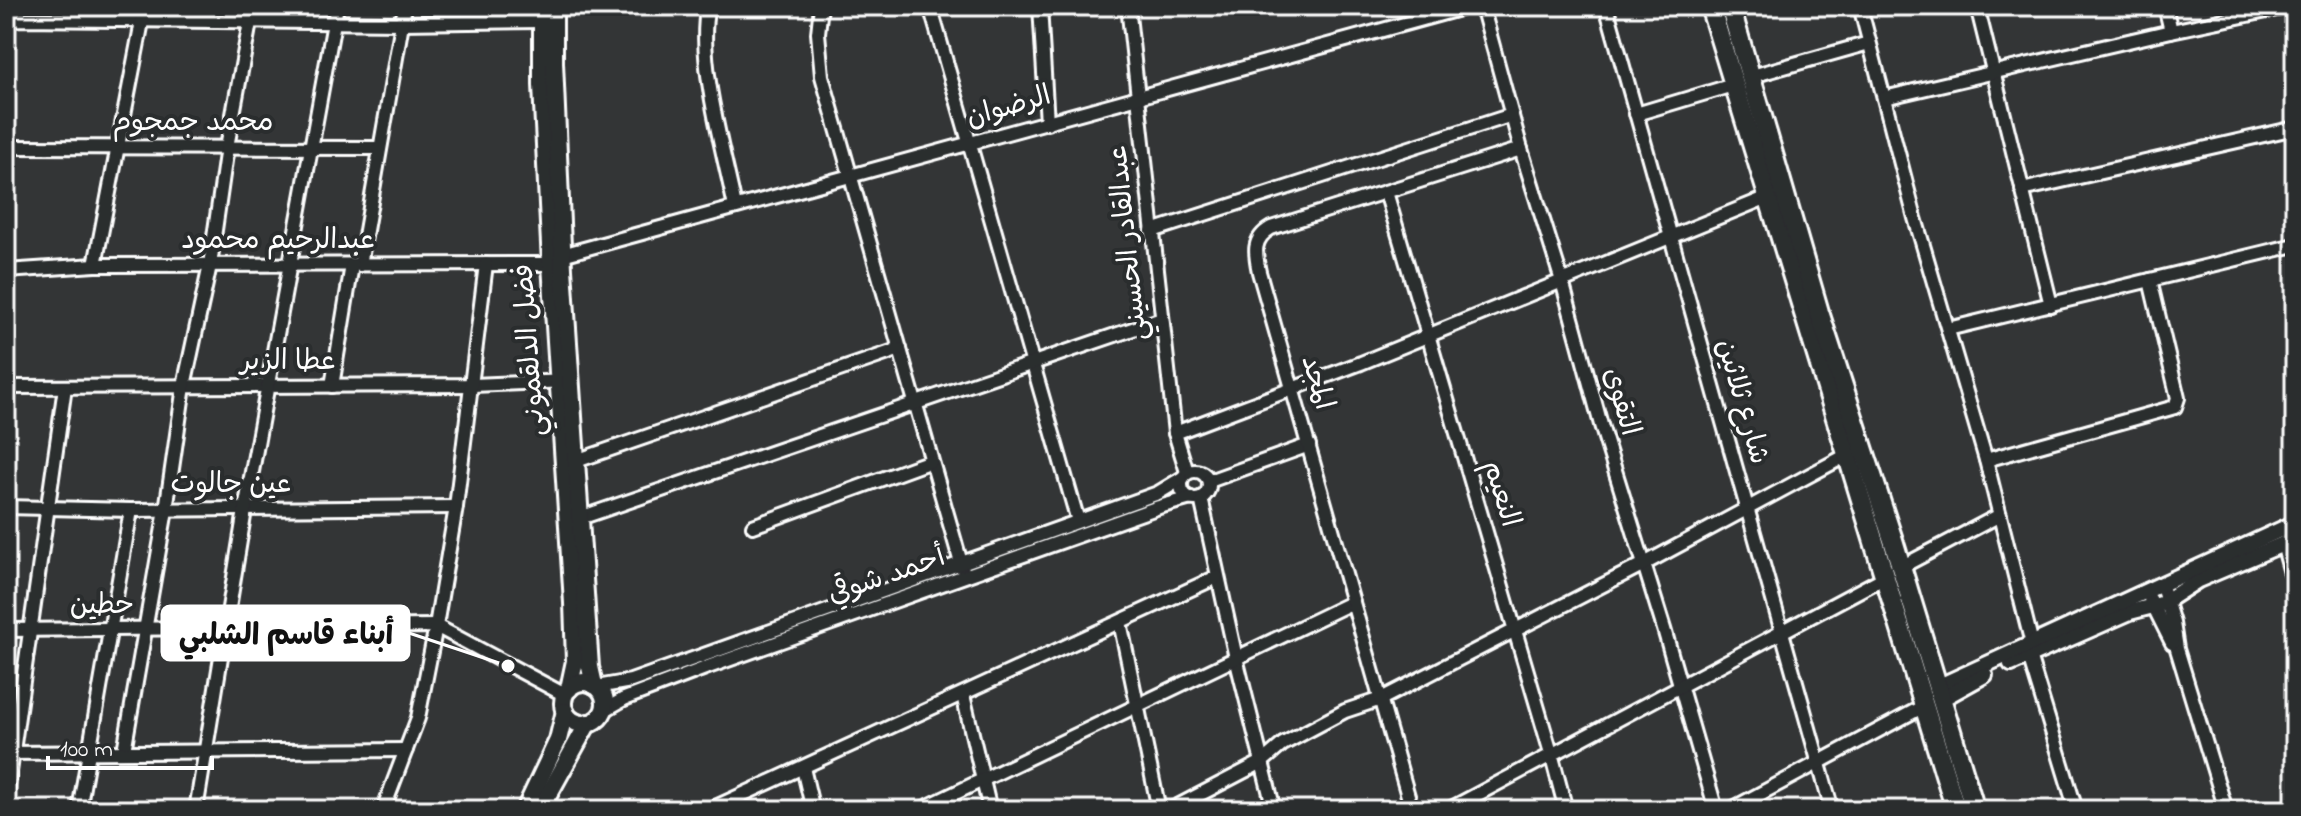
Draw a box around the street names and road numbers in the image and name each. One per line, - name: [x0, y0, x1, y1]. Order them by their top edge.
- street label: الرضوان: [962, 76, 1056, 140]
- street label: محمد جمجوم: [112, 103, 274, 144]
- street label: عبدالقادر الحسيني: [1098, 143, 1161, 343]
- street label: عبدالرحيم محمود: [181, 221, 375, 262]
- street label: فضل الدلقموني: [505, 262, 558, 438]
- street label: شارع ثلاثين: [1704, 335, 1778, 469]
- street label: عطا الزير: [238, 342, 336, 383]
- street label: المجد: [1289, 351, 1343, 415]
- street label: التقوى: [1591, 363, 1649, 441]
- street label: النعيم: [1470, 456, 1530, 532]
- street label: عين جالوت: [171, 465, 291, 506]
- street label: أحمد شوقي: [823, 538, 951, 616]
- street label: حطين: [70, 586, 134, 627]

